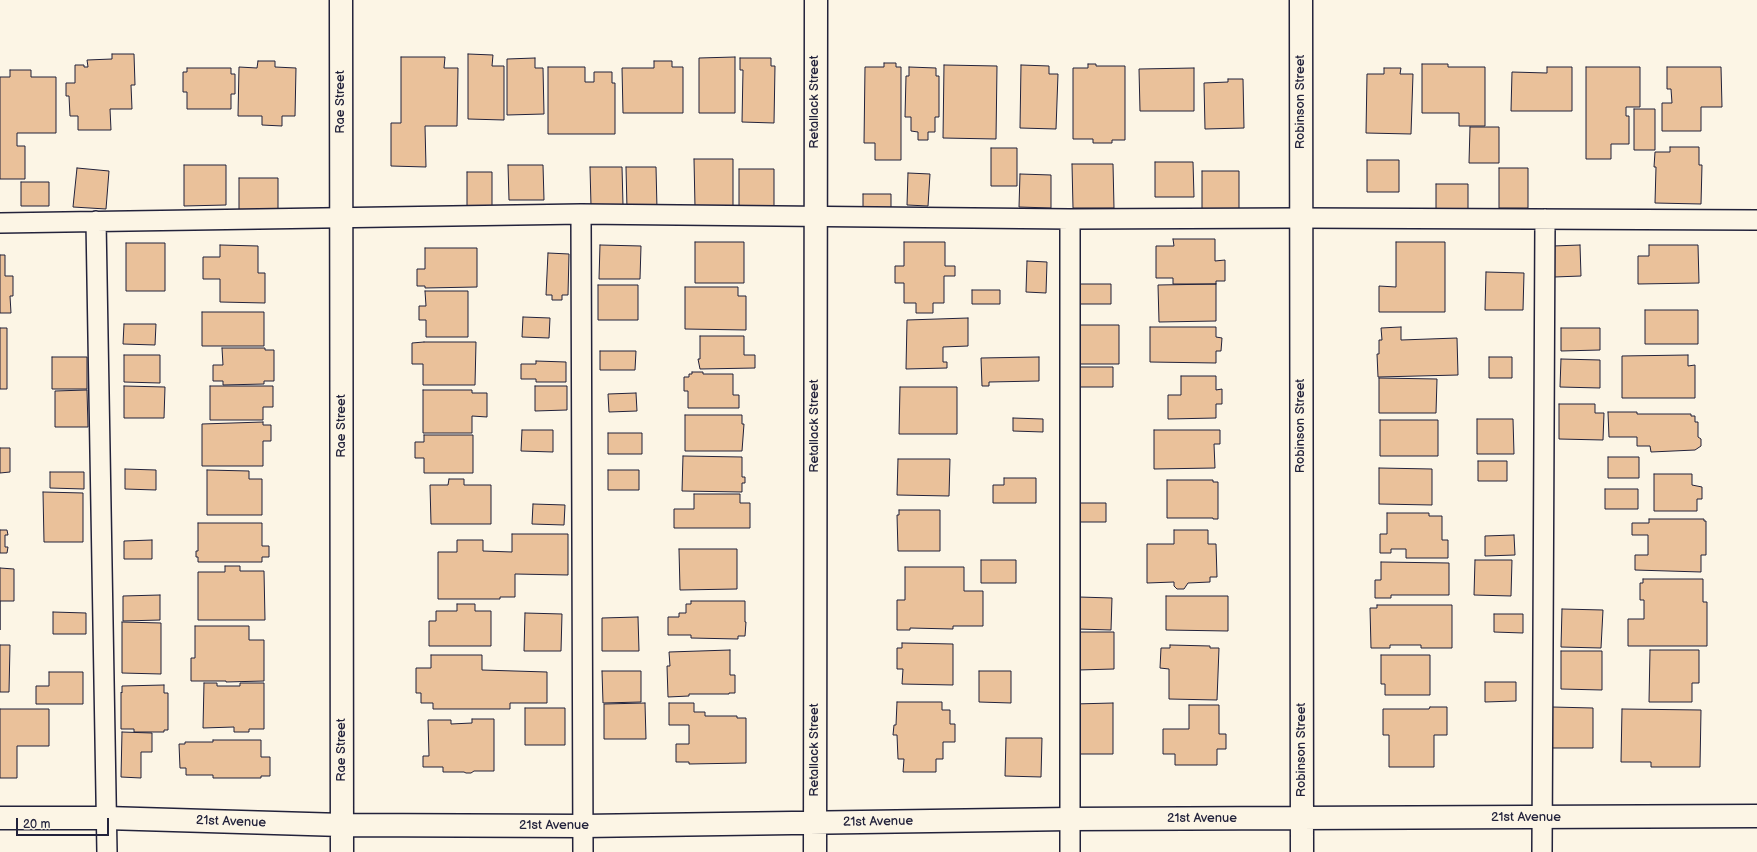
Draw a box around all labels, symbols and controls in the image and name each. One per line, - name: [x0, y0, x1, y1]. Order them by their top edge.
- street label: Retallack Street: [807, 55, 823, 149]
- street label: Robinson Street: [1293, 55, 1309, 149]
- street label: Rae Street: [333, 70, 349, 134]
- street label: Retallack Street: [807, 379, 823, 473]
- street label: Robinson Street: [1293, 379, 1309, 473]
- street label: Rae Street: [334, 394, 350, 458]
- street label: Retallack Street: [807, 703, 823, 797]
- street label: Robinson Street: [1294, 703, 1310, 797]
- street label: Rae Street: [334, 718, 350, 782]
- scale bar: [18, 810, 111, 836]
- street label: 21st Avenue: [1491, 810, 1561, 826]
- street label: 21st Avenue: [1167, 811, 1237, 827]
- street label: 21st Avenue: [196, 813, 266, 831]
- street label: 21st Avenue: [843, 814, 913, 830]
- text: 20 m: [23, 817, 50, 832]
- street label: 21st Avenue: [519, 818, 589, 834]

